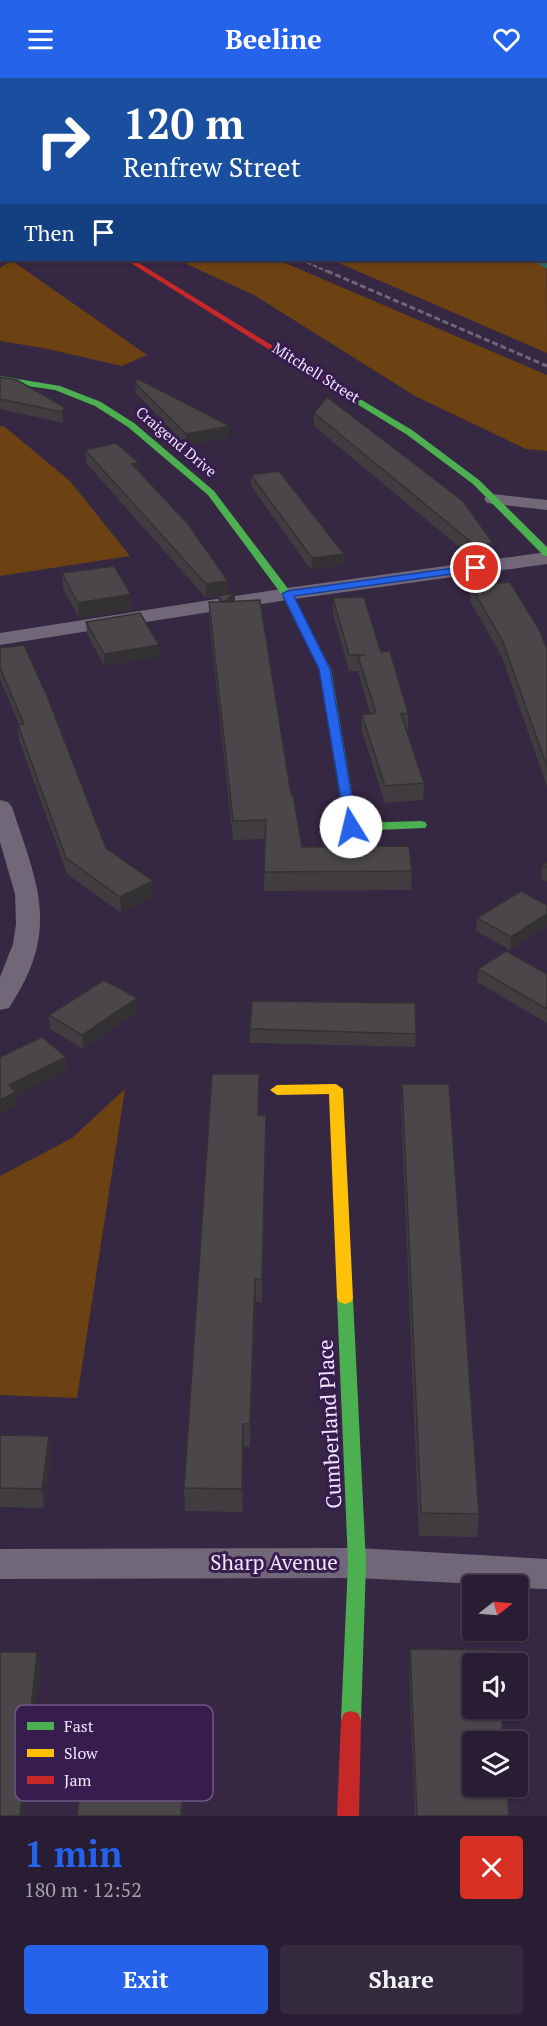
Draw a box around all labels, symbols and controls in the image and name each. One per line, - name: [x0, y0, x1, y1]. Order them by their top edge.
- text: Beeline: [225, 21, 322, 57]
- icon: menu: [24, 23, 57, 56]
- icon: heart: [490, 23, 523, 56]
- text: 120 m: [123, 95, 244, 151]
- icon: right: [24, 102, 102, 180]
- text: Renfrew Street: [123, 149, 301, 185]
- icon: arrive: [87, 216, 120, 249]
- text: Then: [24, 218, 75, 247]
- street label: Mitchell Street: [269, 337, 364, 407]
- street label: Craigend Drive: [132, 402, 221, 481]
- pin: [450, 542, 501, 593]
- icon: arrive: [459, 551, 492, 584]
- position arrow: [319, 795, 383, 859]
- street label: Cumberland Place: [311, 1339, 347, 1509]
- street label: Sharp Avenue: [210, 1548, 338, 1576]
- north arrow: [462, 1575, 528, 1641]
- map controls: [462, 1575, 528, 1797]
- button: sound: [462, 1653, 528, 1719]
- legend: [15, 1705, 213, 1801]
- text: Fast: [64, 1715, 94, 1737]
- button: layers: [462, 1731, 528, 1797]
- text: Slow: [64, 1742, 98, 1764]
- text: Jam: [64, 1769, 92, 1791]
- text: 1 min: [24, 1830, 122, 1877]
- button: close: [460, 1836, 523, 1899]
- text: 180 m · 12:52: [24, 1876, 142, 1903]
- button: Exit: [24, 1945, 268, 2014]
- button: Share: [280, 1945, 523, 2014]

